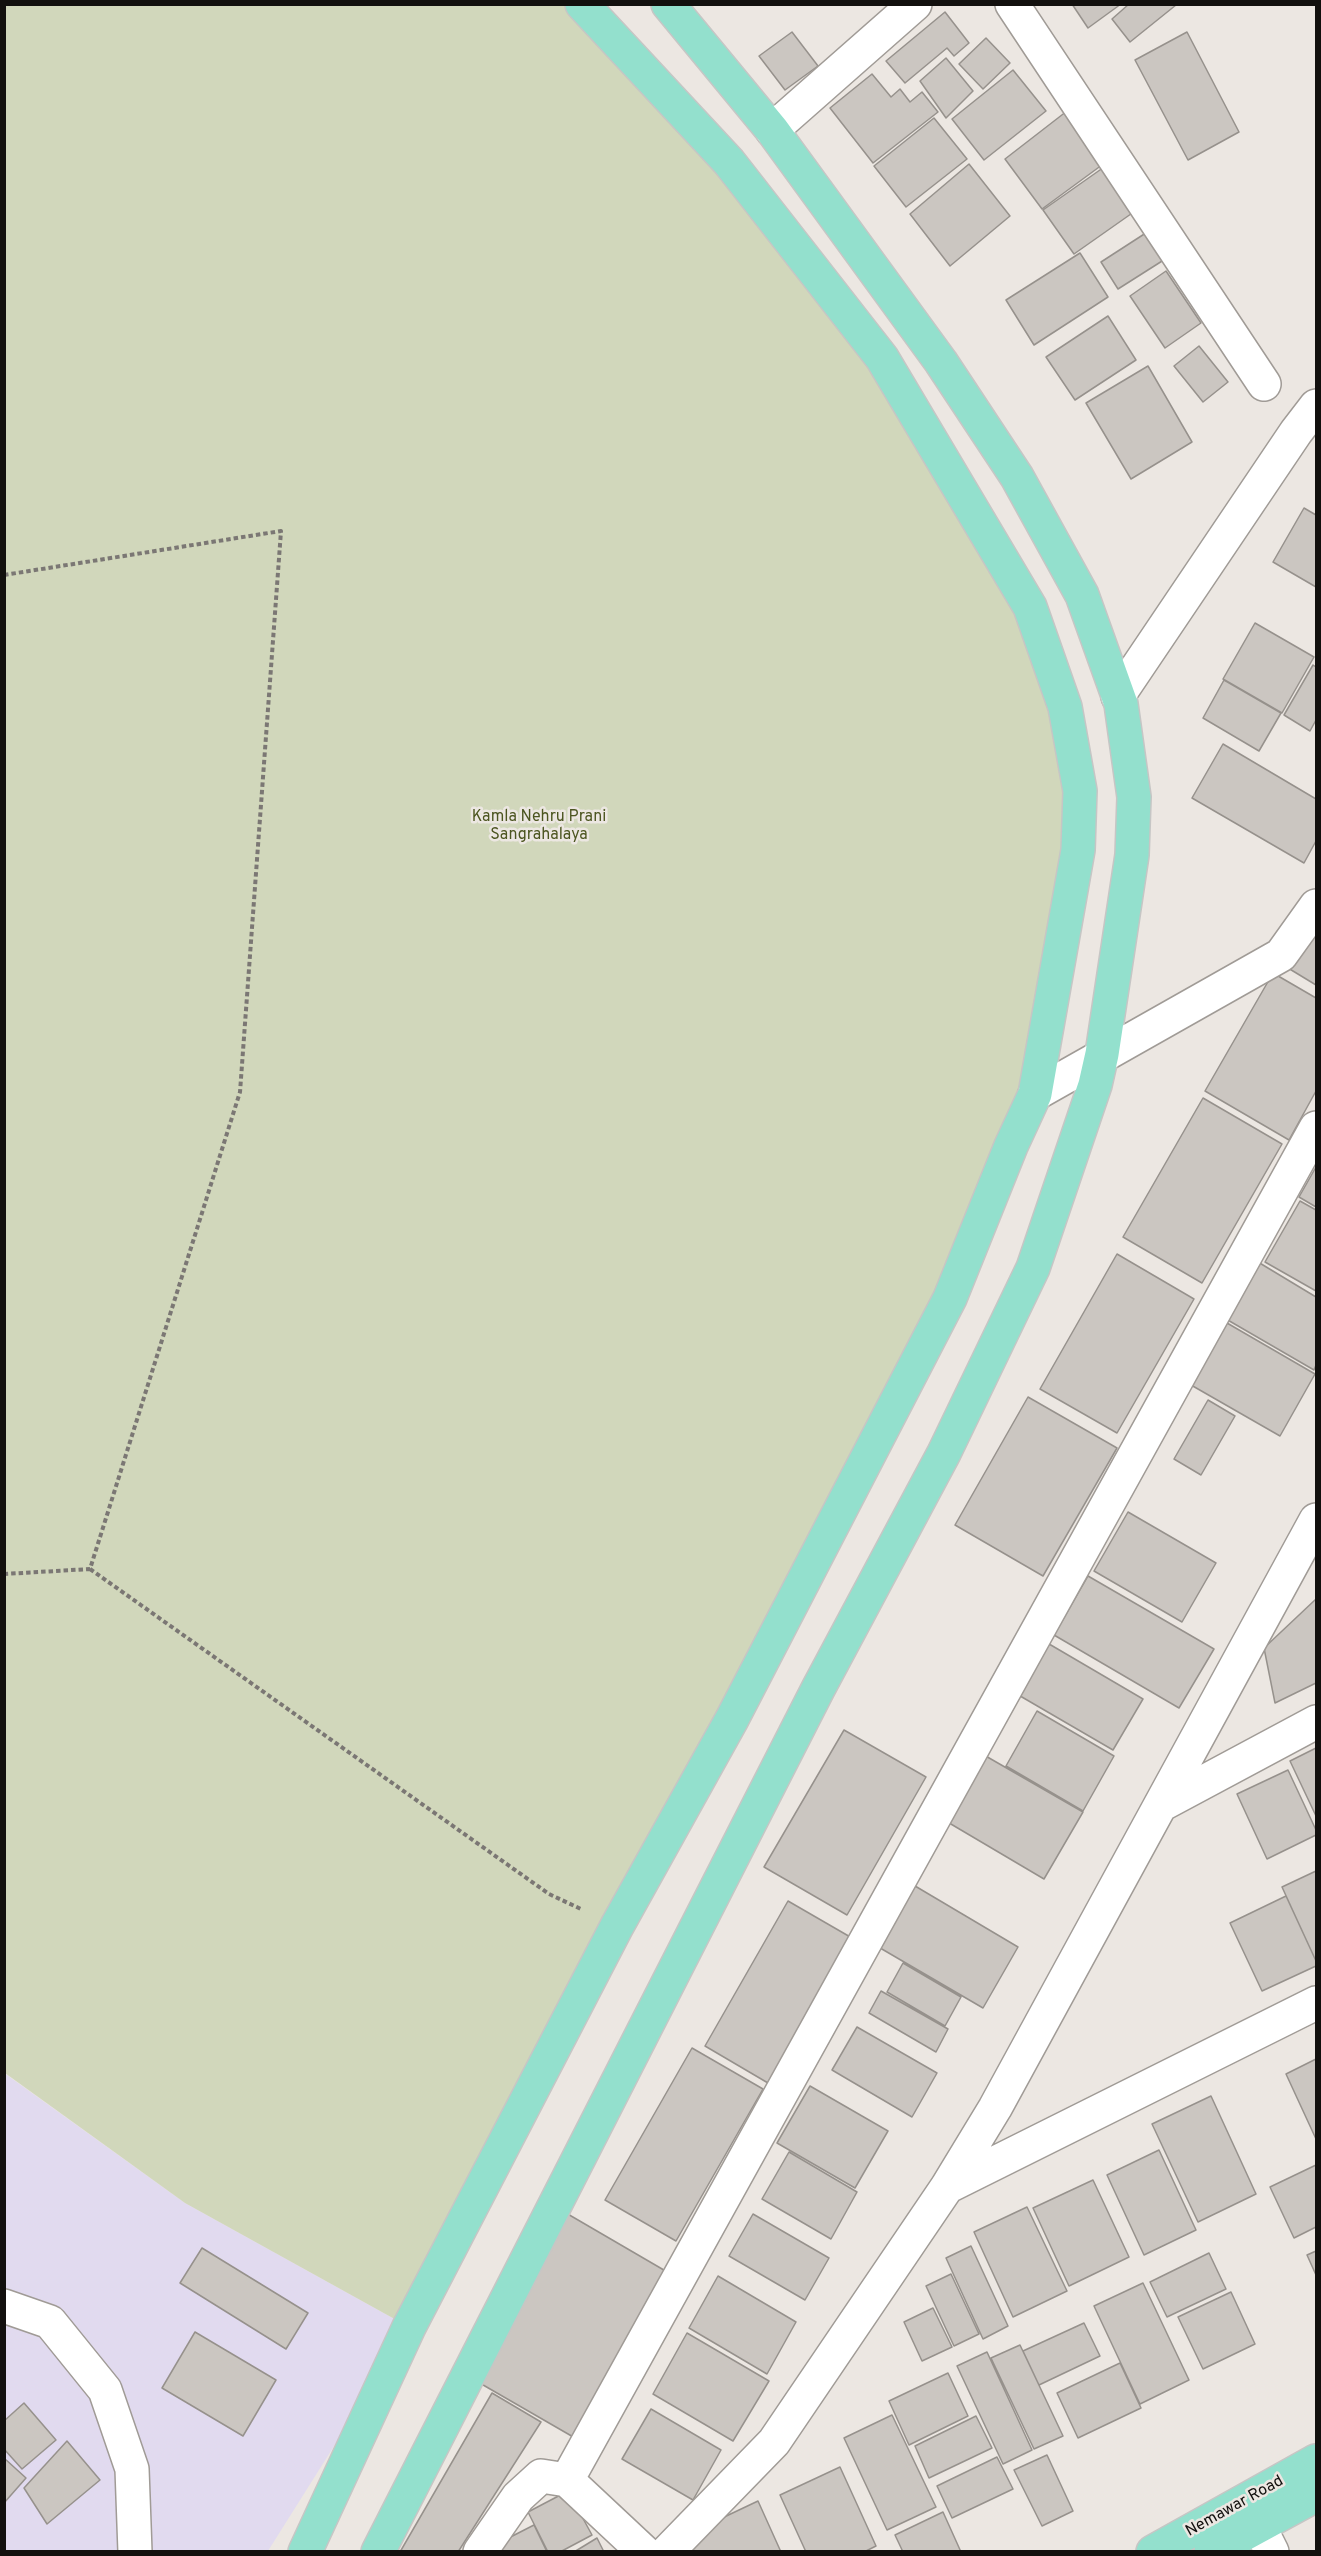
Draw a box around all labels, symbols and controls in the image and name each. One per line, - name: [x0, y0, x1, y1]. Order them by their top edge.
- park label: Kamla Nehru Prani Sangrahalaya: [472, 808, 606, 846]
- street label: Nemawar Road: [1183, 2472, 1287, 2542]

